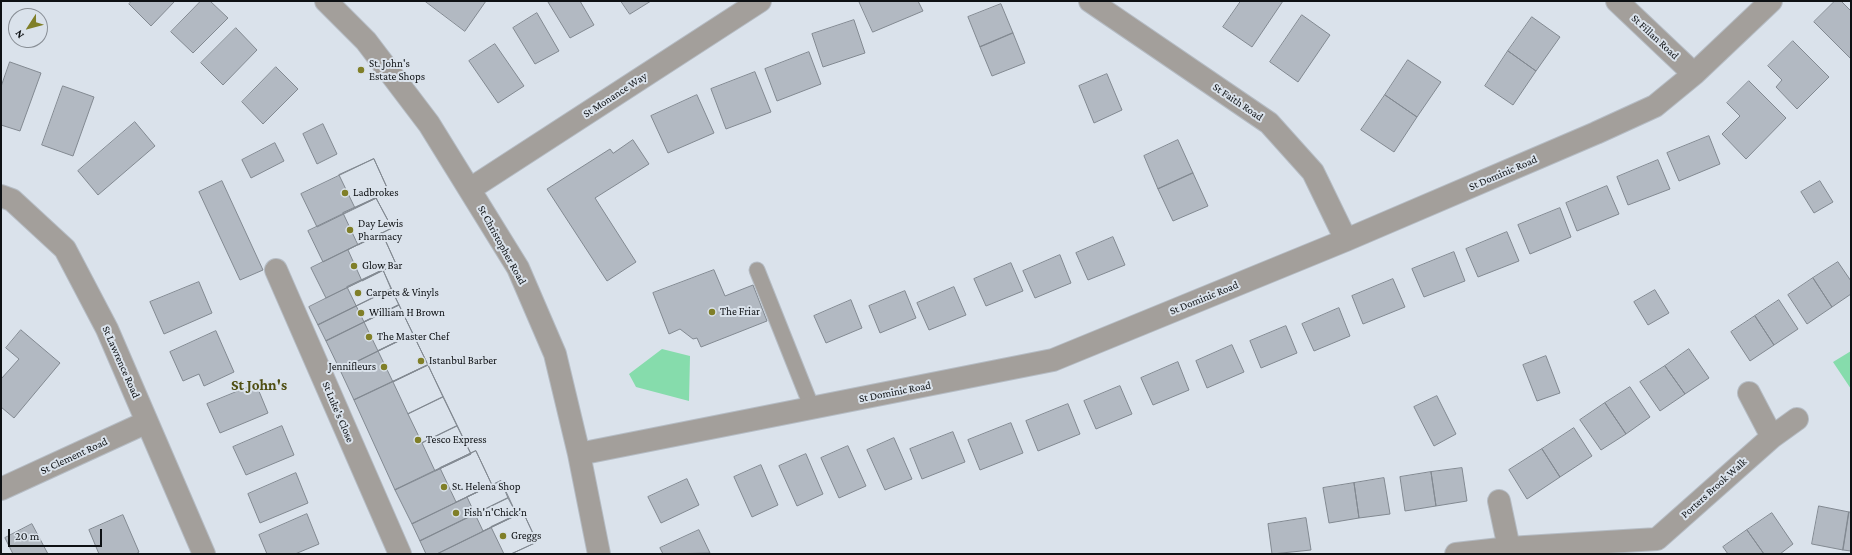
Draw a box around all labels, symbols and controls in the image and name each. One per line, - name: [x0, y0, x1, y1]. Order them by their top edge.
- north arrow: [8, 8, 48, 48]
- street label: St Fillan Road: [1628, 12, 1682, 62]
- text: N: [12, 28, 26, 41]
- place label: St. John's Estate Shops: [369, 57, 425, 83]
- marker: St. John's Estate Shops: [356, 65, 366, 75]
- street label: St Monance Way: [581, 69, 649, 121]
- street label: St Faith Road: [1210, 80, 1266, 124]
- street label: St Dominic Road: [1467, 153, 1539, 193]
- place label: Ladbrokes: [353, 186, 398, 200]
- marker: Ladbrokes: [340, 188, 350, 198]
- street label: St Christopher Road: [475, 203, 529, 287]
- place label: Day Lewis Pharmacy: [358, 217, 403, 243]
- marker: Day Lewis Pharmacy: [345, 225, 355, 235]
- place label: Glow Bar: [362, 259, 402, 273]
- marker: Glow Bar: [349, 261, 359, 271]
- street label: St Dominic Road: [1168, 278, 1240, 318]
- place label: Carpets & Vinyls: [366, 286, 439, 300]
- marker: Carpets & Vinyls: [353, 288, 363, 298]
- place label: The Friar: [720, 305, 760, 319]
- place label: William H Brown: [369, 306, 445, 320]
- marker: The Friar: [707, 307, 717, 317]
- marker: William H Brown: [356, 308, 366, 318]
- street label: St Lawrence Road: [99, 324, 143, 400]
- place label: The Master Chef: [377, 330, 449, 344]
- marker: The Master Chef: [364, 332, 374, 342]
- place label: Istanbul Barber: [429, 354, 497, 368]
- marker: Istanbul Barber: [416, 356, 426, 366]
- place label: Jennifleurs: [328, 360, 376, 374]
- marker: Jennifleurs: [379, 362, 389, 372]
- district label: St John's: [231, 376, 287, 394]
- street label: St Dominic Road: [858, 379, 932, 405]
- street label: St Luke's Close: [319, 380, 357, 444]
- place label: Tesco Express: [426, 433, 487, 447]
- street label: St Clement Road: [38, 435, 110, 477]
- marker: Tesco Express: [413, 435, 423, 445]
- street label: Porters Brook Walk: [1678, 455, 1750, 521]
- place label: St. Helena Shop: [452, 480, 520, 494]
- marker: St. Helena Shop: [439, 482, 449, 492]
- place label: Fish'n'Chick'n: [464, 506, 527, 520]
- marker: Fish'n'Chick'n: [451, 508, 461, 518]
- scale bar: [10, 521, 104, 547]
- text: 20 m: [15, 529, 39, 543]
- place label: Greggs: [511, 529, 541, 543]
- marker: Greggs: [498, 531, 508, 541]

